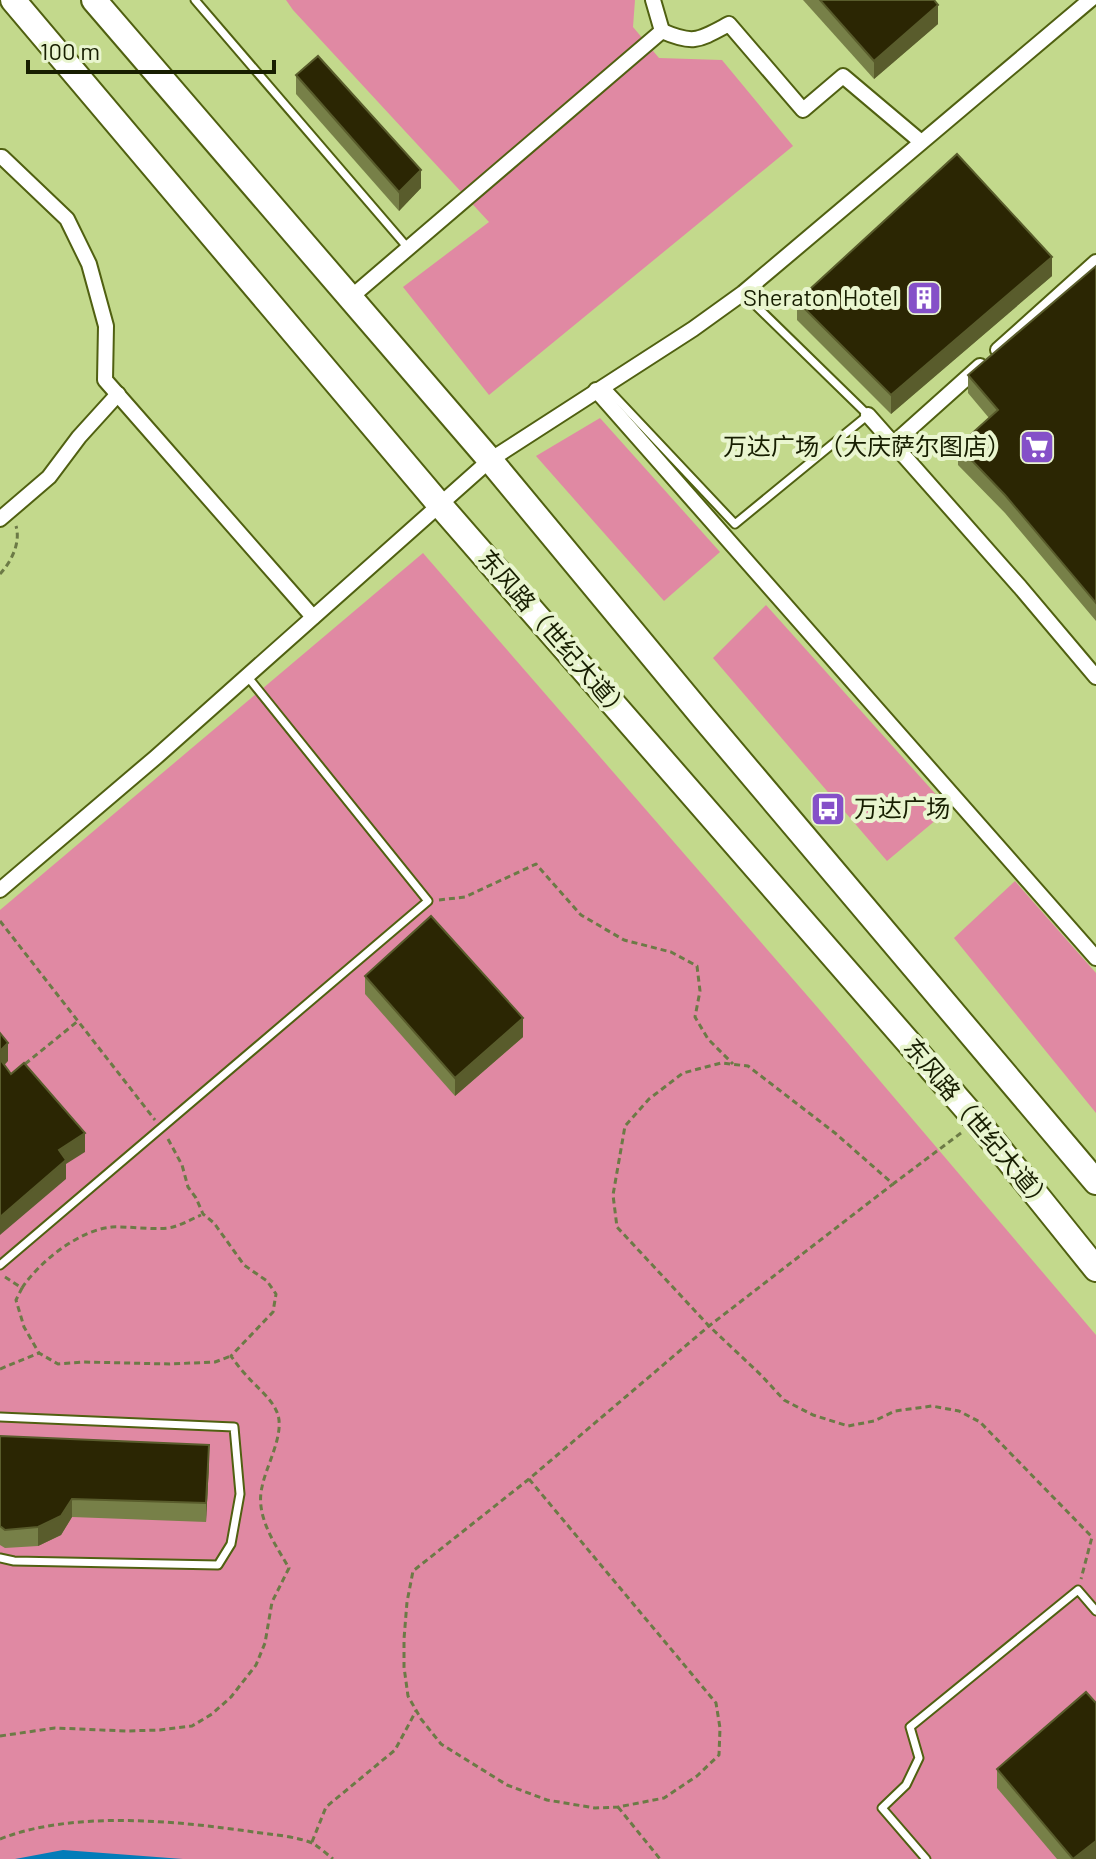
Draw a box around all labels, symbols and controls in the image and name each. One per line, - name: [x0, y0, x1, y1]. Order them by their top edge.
- scale bar: [28, 24, 274, 74]
- text: 100 m: [40, 36, 100, 65]
- building icon: Sheraton Hotel: [905, 279, 943, 317]
- place label: Sheraton Hotel: [743, 282, 898, 311]
- supermarket icon: 万达广场（大庆萨尔图店）: [1018, 428, 1056, 466]
- place label: 万达广场（大庆萨尔图店）: [723, 431, 1011, 460]
- street label: 东风路（世纪大道）: [473, 543, 637, 725]
- bus stop icon: 万达广场: [809, 790, 847, 828]
- place label: 万达广场: [854, 793, 950, 822]
- street label: 东风路（世纪大道）: [899, 1032, 1060, 1216]

